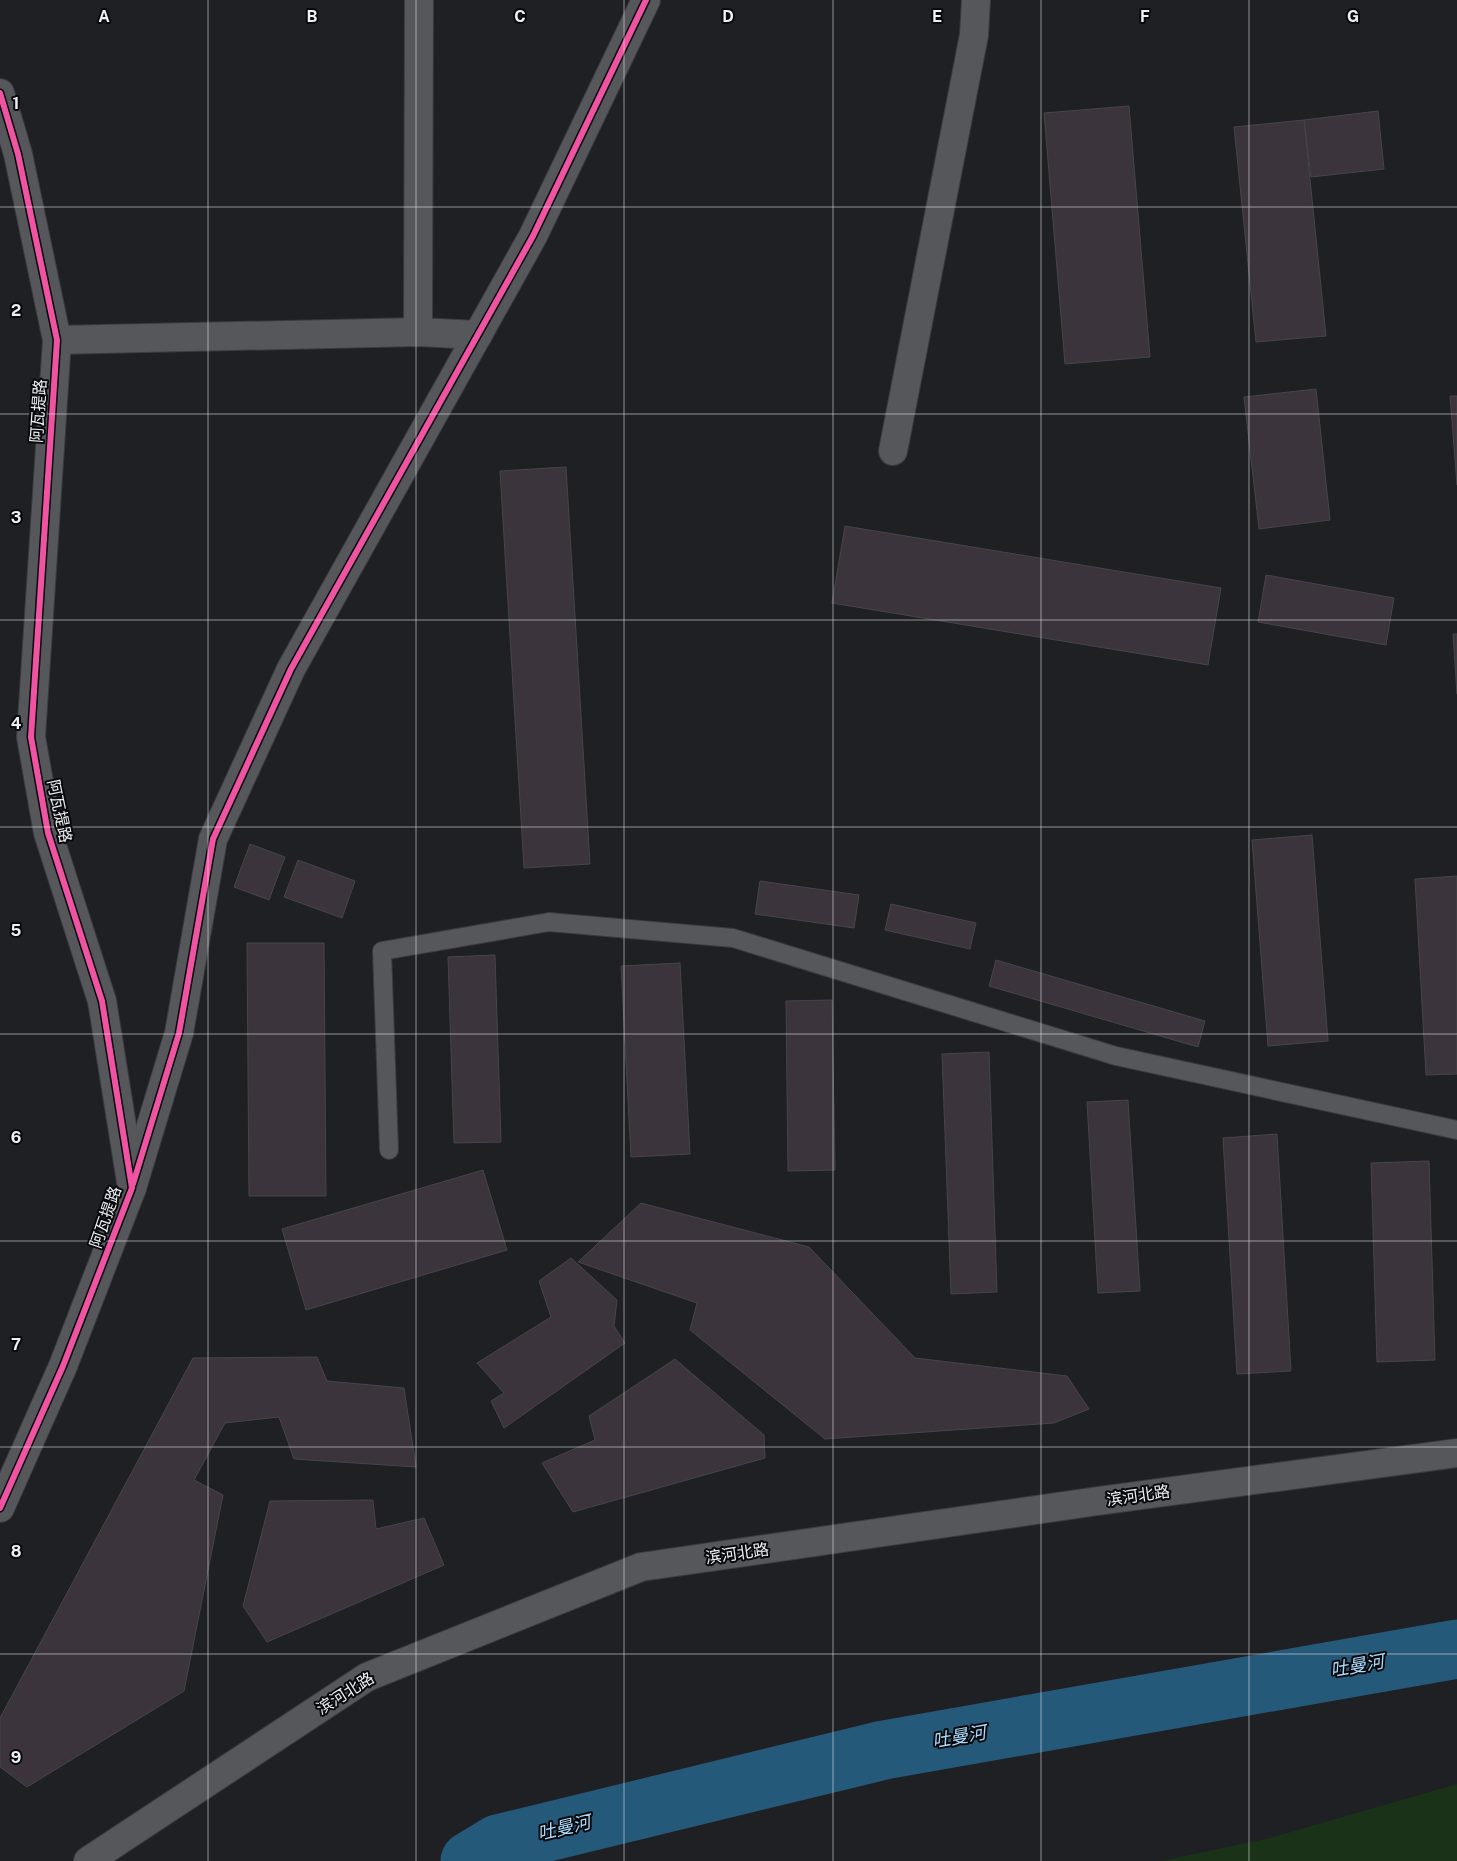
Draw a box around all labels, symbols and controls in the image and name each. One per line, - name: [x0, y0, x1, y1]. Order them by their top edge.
- text: A: [98, 7, 110, 26]
- text: B: [307, 7, 318, 26]
- text: C: [514, 7, 526, 26]
- text: D: [722, 7, 734, 26]
- text: E: [932, 7, 942, 26]
- text: F: [1140, 7, 1150, 26]
- text: G: [1347, 7, 1359, 26]
- text: 1: [13, 94, 19, 113]
- text: 2: [11, 301, 21, 320]
- street label: 阿瓦提路: [27, 378, 50, 444]
- text: 3: [11, 508, 21, 527]
- text: 4: [11, 714, 22, 733]
- street label: 阿瓦提路: [44, 778, 75, 844]
- text: 5: [11, 921, 22, 940]
- text: 6: [11, 1128, 21, 1147]
- street label: 阿瓦提路: [86, 1184, 125, 1251]
- text: 7: [11, 1335, 21, 1354]
- street label: 滨河北路: [1105, 1482, 1171, 1509]
- street label: 滨河北路: [704, 1540, 770, 1567]
- text: 8: [11, 1542, 22, 1561]
- water label: 吐曼河: [1329, 1650, 1388, 1681]
- street label: 滨河北路: [313, 1668, 377, 1718]
- water label: 吐曼河: [931, 1721, 990, 1752]
- text: 9: [11, 1748, 21, 1767]
- water label: 吐曼河: [535, 1810, 596, 1844]

